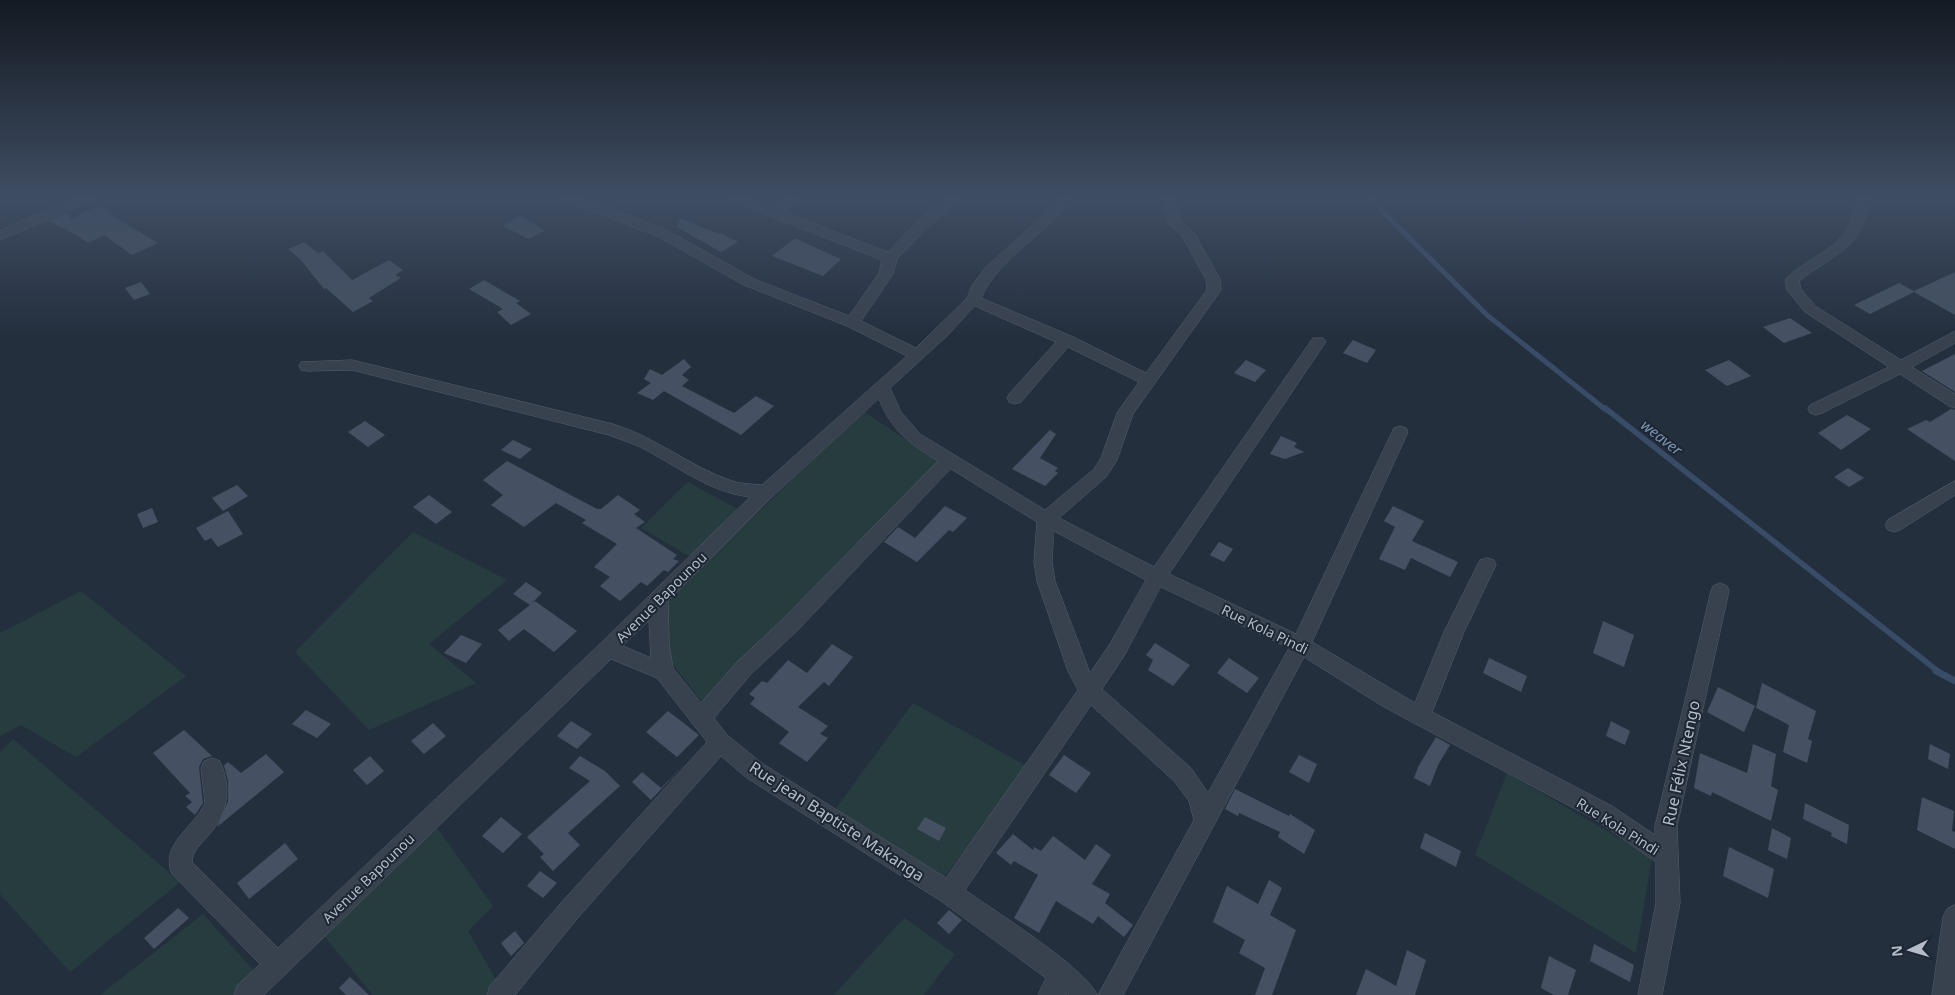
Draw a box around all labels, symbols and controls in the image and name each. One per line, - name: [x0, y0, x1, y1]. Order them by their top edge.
- water label: weaver: [1637, 415, 1688, 460]
- street label: Avenue Bapounou: [611, 547, 711, 647]
- street label: Rue Kola Pindi: [1219, 600, 1311, 658]
- street label: Rue Félix Ntengo: [1657, 698, 1705, 828]
- street label: Rue jean Baptiste Makanga: [745, 756, 929, 886]
- street label: Rue Kola Pindi: [1573, 793, 1663, 859]
- street label: Avenue Bapounou: [318, 829, 418, 927]
- north arrow: [1885, 925, 1935, 975]
- text: N: [1887, 945, 1907, 958]

